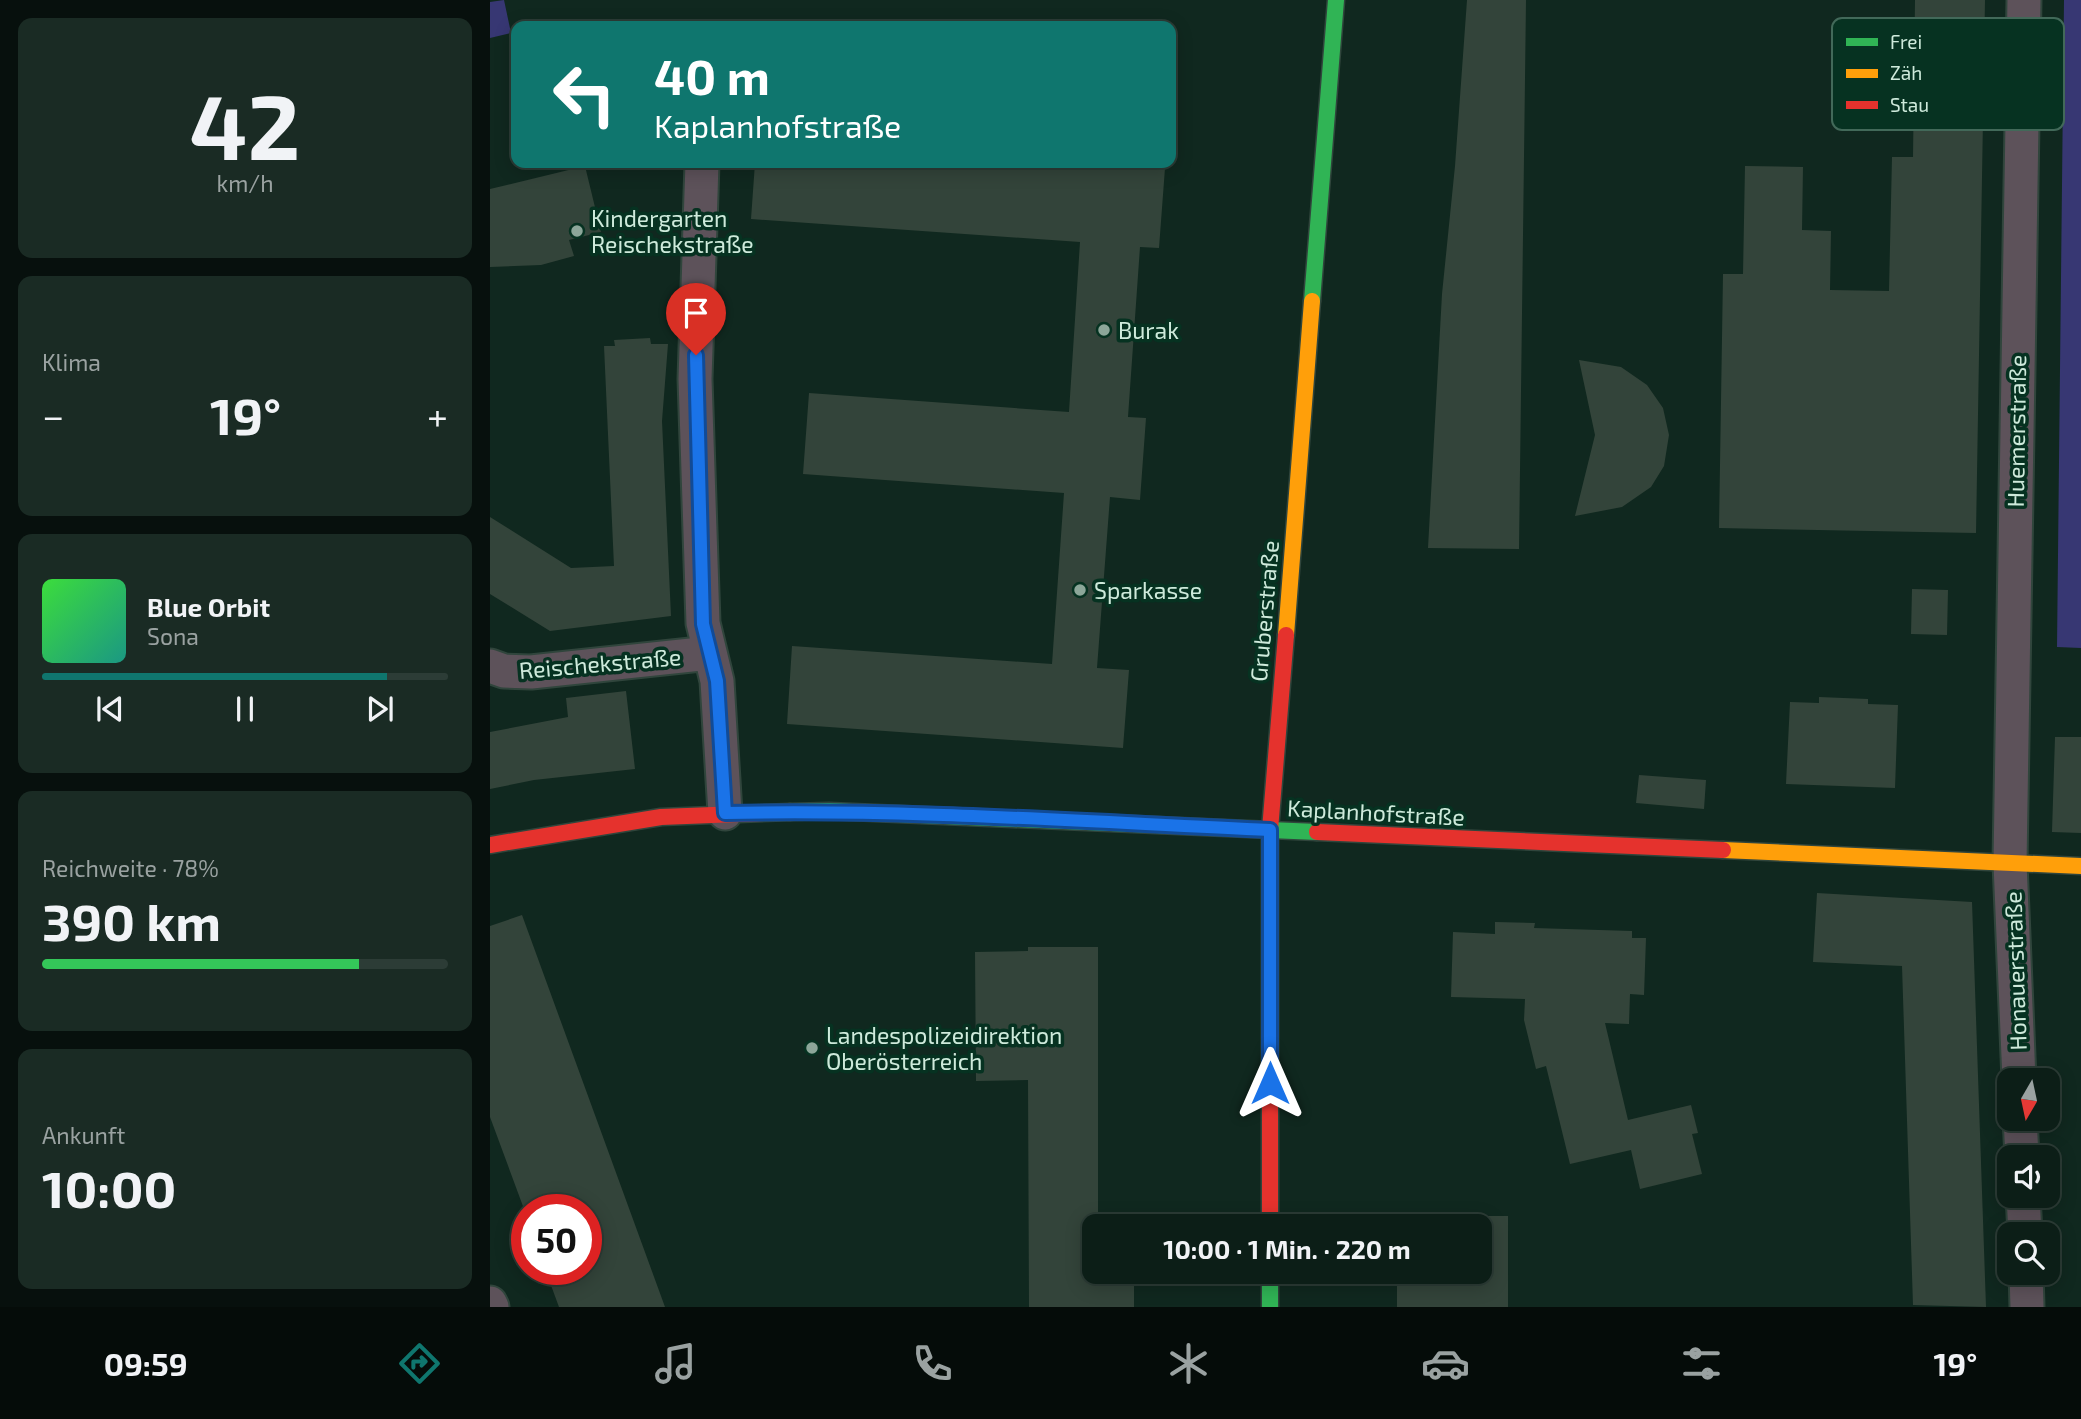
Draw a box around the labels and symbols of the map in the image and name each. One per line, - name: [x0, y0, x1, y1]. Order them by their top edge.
- legend: [1832, 18, 2064, 130]
- text: Frei: [1890, 30, 1922, 53]
- text: Zäh: [1890, 61, 1922, 84]
- text: Stau: [1890, 93, 1929, 116]
- place label: Kindergarten Reischekstraße: [591, 204, 754, 258]
- marker: Kindergarten Reischekstraße: [569, 223, 585, 239]
- pin: [666, 283, 726, 355]
- place label: Burak: [1118, 316, 1179, 344]
- marker: Burak: [1096, 322, 1112, 338]
- street label: Huemerstraße: [2001, 354, 2031, 508]
- street label: Gruberstraße: [1244, 539, 1284, 683]
- place label: Sparkasse: [1094, 576, 1202, 604]
- marker: Sparkasse: [1072, 582, 1088, 598]
- street label: Reischekstraße: [518, 642, 682, 684]
- street label: Kaplanhofstraße: [1287, 793, 1465, 831]
- street label: Honauerstraße: [1998, 891, 2032, 1051]
- place label: Landespolizeidirektion Oberösterreich: [826, 1021, 1063, 1075]
- marker: Landespolizeidirektion Oberösterreich: [804, 1040, 820, 1056]
- position arrow: [1233, 1046, 1307, 1120]
- north arrow: [1997, 1068, 2060, 1130]
- speed limit sign: 50: [511, 1194, 602, 1285]

